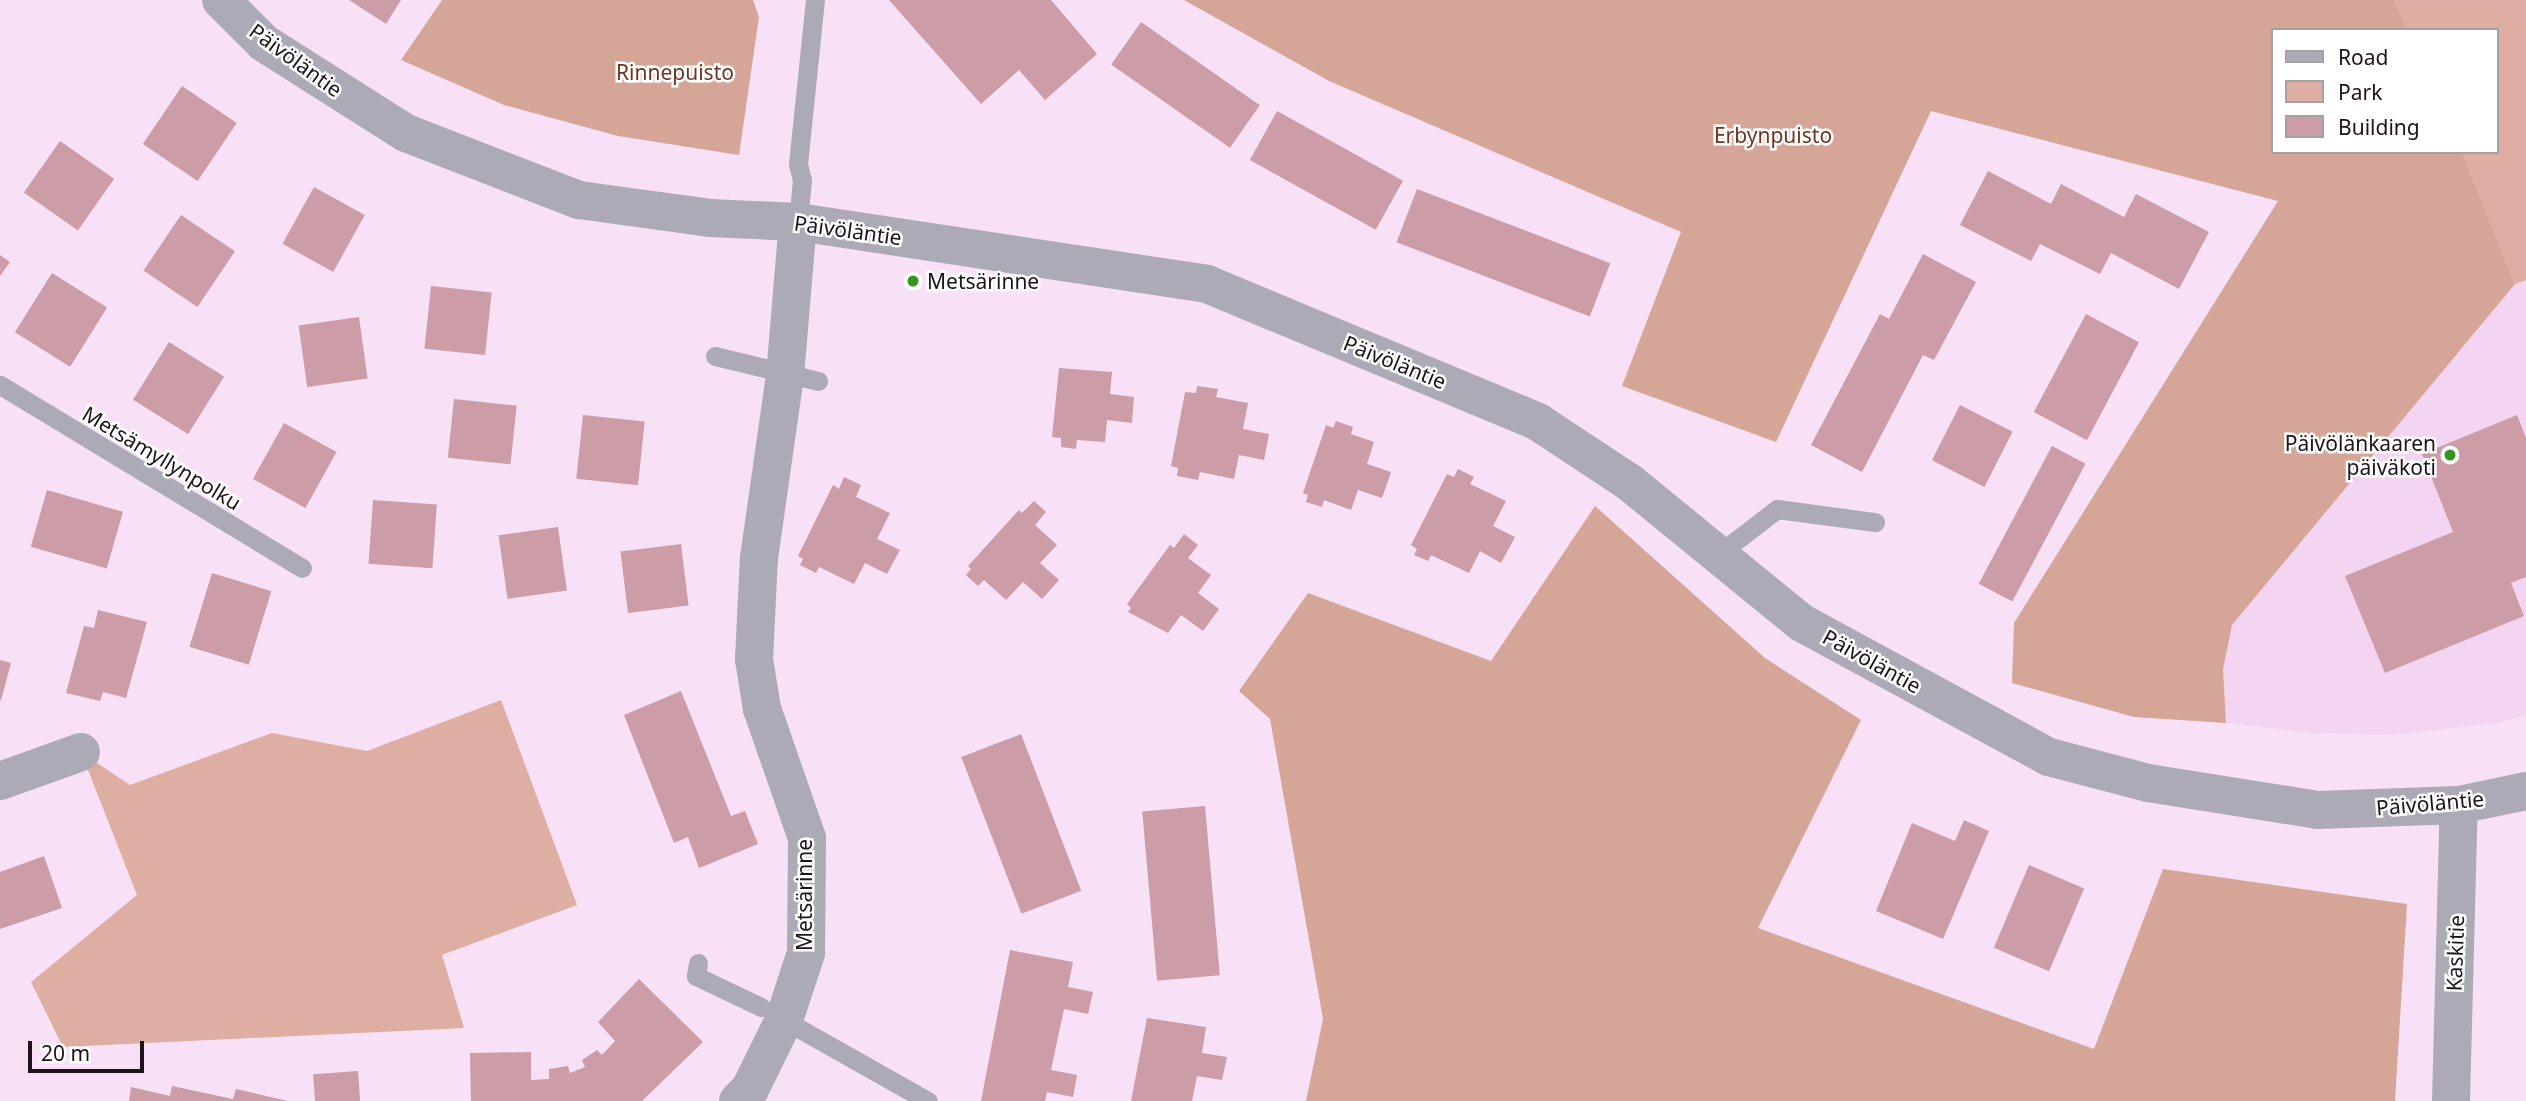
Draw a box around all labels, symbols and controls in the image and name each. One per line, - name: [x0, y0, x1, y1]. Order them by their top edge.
- street label: Päivöläntie: [245, 18, 347, 102]
- legend: [2270, 28, 2498, 154]
- text: Road: [2338, 43, 2388, 71]
- park label: Rinnepuisto: [616, 59, 734, 85]
- text: Park: [2338, 78, 2382, 106]
- text: Building: [2338, 113, 2420, 141]
- park label: Erbynpuisto: [1714, 122, 1832, 148]
- street label: Päivöläntie: [793, 210, 903, 250]
- place label: Metsärinne: [927, 268, 1039, 294]
- marker: Metsärinne: [905, 273, 921, 289]
- street label: Päivöläntie: [1340, 330, 1450, 394]
- street label: Metsämyllynpolku: [78, 401, 246, 515]
- place label: Päivölänkaaren päiväkoti: [2285, 430, 2436, 480]
- marker: Päivölänkaaren päiväkoti: [2442, 447, 2458, 463]
- street label: Päivöläntie: [1819, 624, 1925, 698]
- street label: Päivöläntie: [2375, 786, 2485, 820]
- street label: Metsärinne: [791, 839, 817, 951]
- street label: Kaskitie: [2441, 914, 2469, 992]
- scale bar: [32, 1028, 147, 1072]
- text: 20 m: [41, 1039, 90, 1067]

